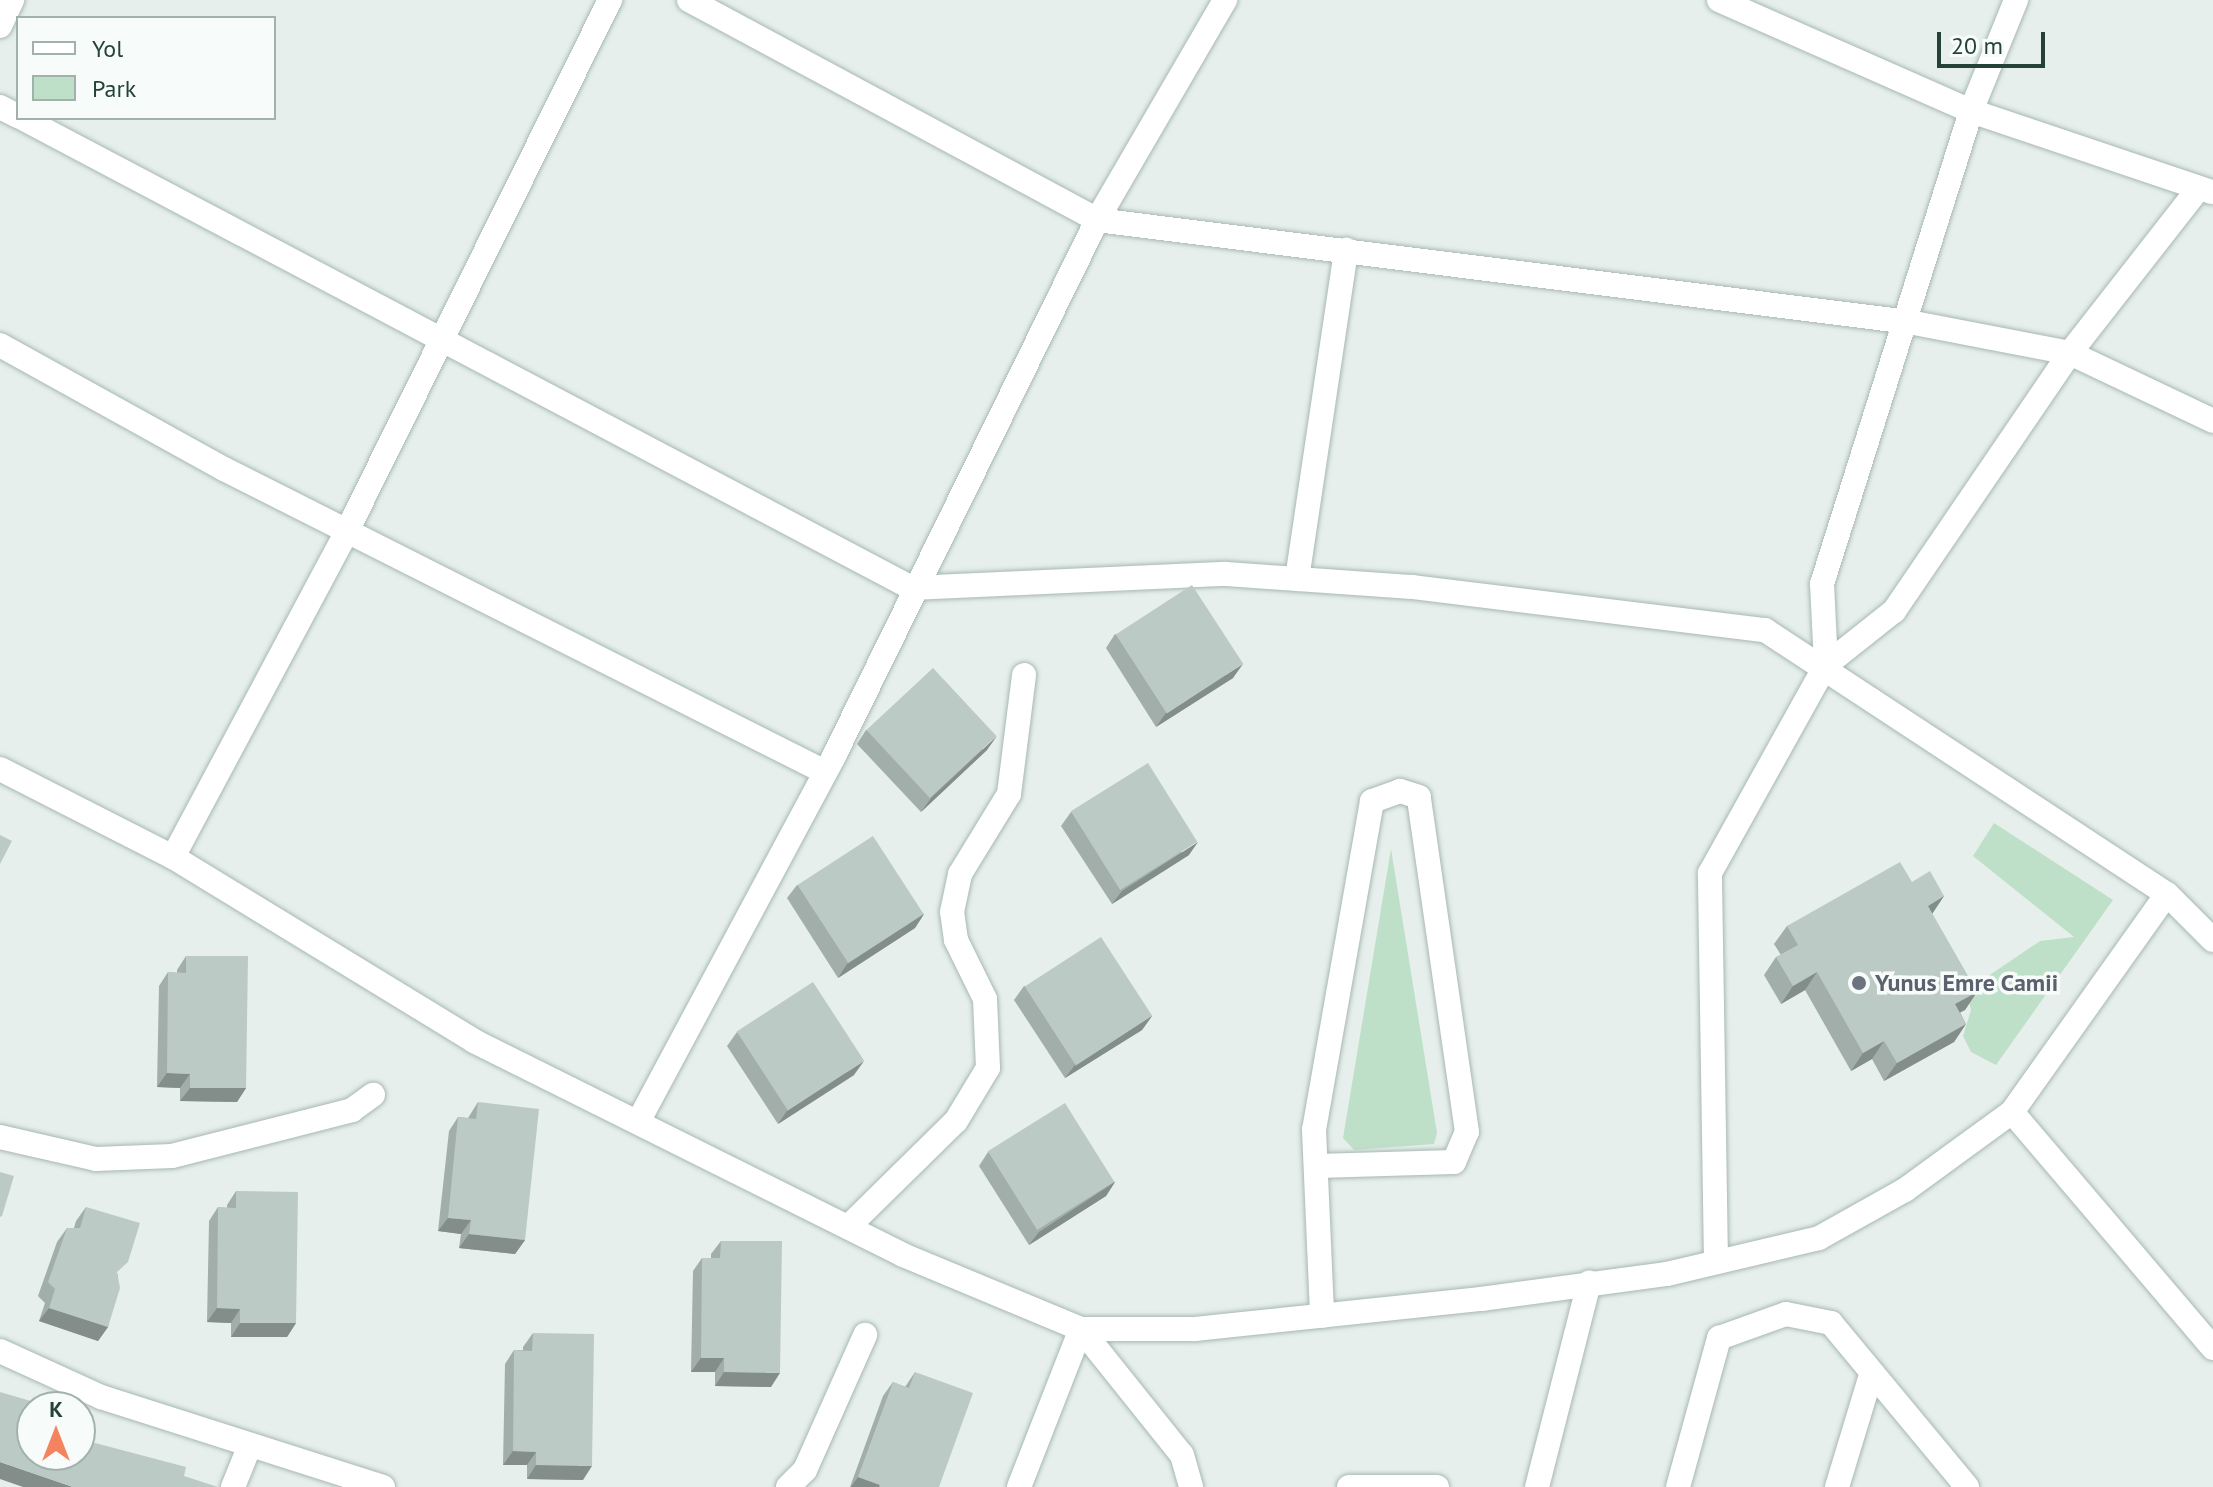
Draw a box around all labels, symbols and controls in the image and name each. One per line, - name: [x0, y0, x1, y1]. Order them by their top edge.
- legend: [16, 16, 276, 120]
- scale bar: [1941, 16, 2049, 66]
- text: 20 m: [1951, 30, 2003, 61]
- text: Yol: [92, 33, 123, 64]
- text: Park: [92, 73, 136, 104]
- place label: Yunus Emre Camii: [1875, 969, 2058, 997]
- marker: Yunus Emre Camii: [1850, 974, 1868, 992]
- north arrow: [16, 1391, 96, 1471]
- text: K: [49, 1395, 63, 1423]

